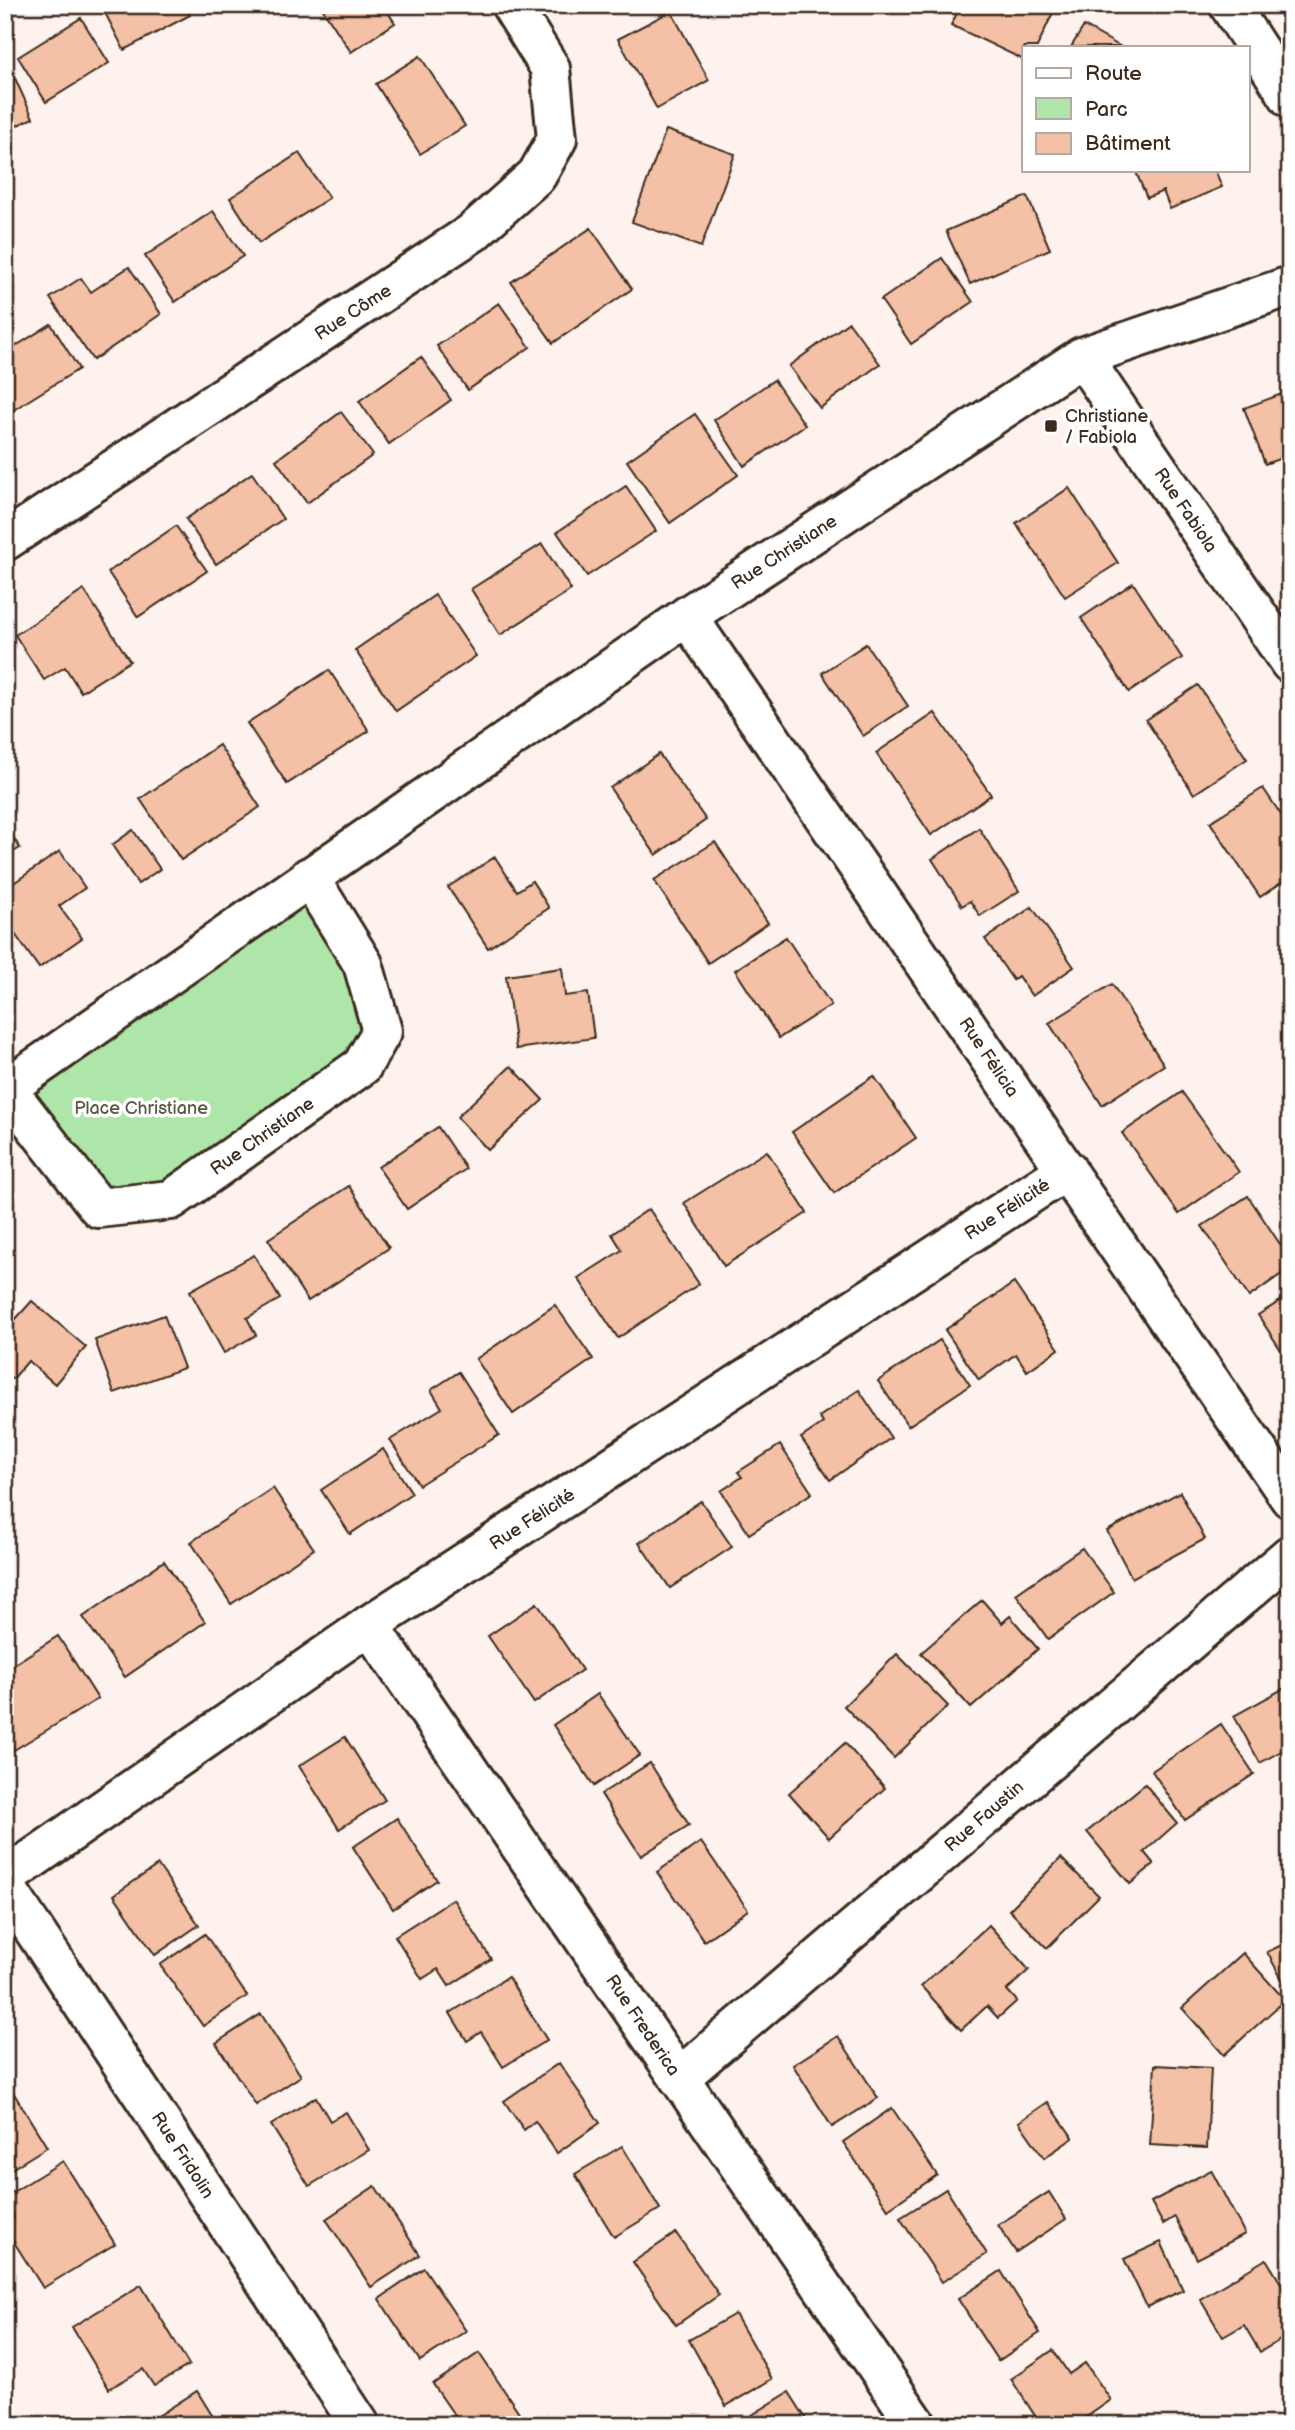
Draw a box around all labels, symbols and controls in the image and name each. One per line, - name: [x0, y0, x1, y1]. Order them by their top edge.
- legend: [1022, 46, 1250, 172]
- text: Route: [1085, 61, 1142, 86]
- text: Parc: [1085, 97, 1128, 122]
- text: Bâtiment: [1085, 131, 1171, 156]
- street label: Rue Côme: [311, 280, 396, 345]
- place label: Christiane / Fabiola: [1065, 406, 1148, 448]
- marker: Christiane / Fabiola: [1043, 418, 1059, 434]
- street label: Rue Fabiola: [1150, 464, 1222, 557]
- street label: Rue Christiane: [728, 510, 841, 594]
- street label: Rue Félicia: [954, 1013, 1023, 1101]
- street label: Rue Christiane: [207, 1093, 318, 1180]
- park label: Place Christiane: [74, 1098, 208, 1119]
- street label: Rue Félicité: [961, 1174, 1054, 1245]
- street label: Rue Félicité: [486, 1484, 579, 1555]
- street label: Rue Faustin: [941, 1776, 1028, 1856]
- street label: Rue Frederica: [601, 1971, 684, 2080]
- street label: Rue Fridolin: [147, 2108, 218, 2202]

